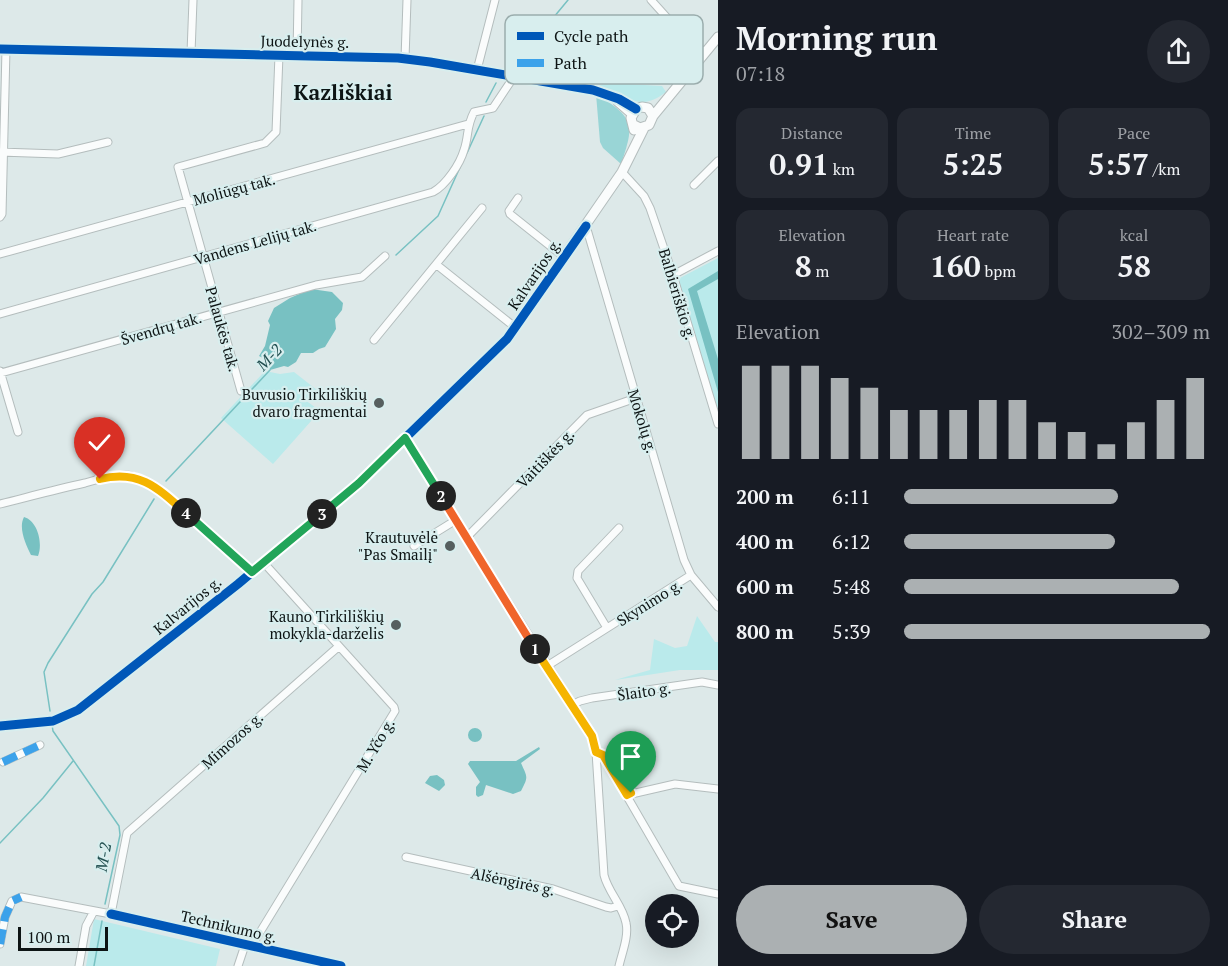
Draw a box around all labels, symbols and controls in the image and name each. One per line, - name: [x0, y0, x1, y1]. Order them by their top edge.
- legend: [505, 15, 703, 84]
- text: Morning run: [736, 16, 938, 59]
- button: share: [1147, 20, 1210, 83]
- text: Cycle path: [554, 25, 629, 47]
- street label: Juodelynės g.: [261, 30, 349, 52]
- text: Path: [554, 52, 588, 74]
- text: 07:18: [736, 60, 785, 87]
- district label: Kazliškiai: [294, 78, 392, 106]
- text: Distance: [781, 122, 843, 144]
- text: Time: [955, 122, 991, 144]
- text: Pace: [1118, 122, 1150, 144]
- text: 0.91: [769, 144, 829, 184]
- text: 5:25: [942, 144, 1004, 184]
- text: 5:57: [1088, 144, 1149, 184]
- text: km: [829, 158, 855, 180]
- text: /km: [1149, 158, 1180, 180]
- street label: Moliūgų tak.: [191, 168, 277, 210]
- street label: Vandens Lelijų tak.: [191, 215, 319, 269]
- text: Elevation: [778, 224, 846, 246]
- text: Heart rate: [937, 224, 1009, 246]
- text: kcal: [1120, 224, 1148, 246]
- street label: Kalvarijos g.: [503, 234, 565, 314]
- street label: Balbieriškio g.: [655, 246, 701, 342]
- text: 8: [795, 246, 812, 286]
- text: 160: [930, 246, 981, 286]
- text: 58: [1117, 246, 1151, 286]
- text: m: [812, 260, 829, 282]
- text: bpm: [981, 260, 1016, 282]
- street label: Palaukės tak.: [201, 284, 245, 374]
- street label: Švendrų tak.: [118, 307, 204, 349]
- text: Elevation: [736, 318, 820, 345]
- text: 302–309 m: [1111, 318, 1210, 345]
- water label: M-2: [250, 338, 287, 376]
- place label: Buvusio Tirkiliškių dvaro fragmentai: [242, 384, 367, 421]
- street label: Mokolų g.: [624, 387, 662, 455]
- marker: Buvusio Tirkiliškių dvaro fragmentai: [372, 396, 386, 410]
- pin: [74, 417, 125, 479]
- street label: Vaitiškės g.: [512, 424, 578, 492]
- icon: check: [83, 426, 116, 459]
- pin: 2: [426, 481, 456, 511]
- text: 200 m: [736, 483, 794, 510]
- text: 6:11: [832, 483, 871, 510]
- text: 2: [436, 485, 446, 507]
- pin: 4: [171, 498, 201, 528]
- pin: 3: [307, 499, 337, 529]
- text: 4: [181, 502, 191, 524]
- text: 3: [317, 503, 327, 525]
- place label: Krautuvėlė "Pas Smailį": [358, 527, 438, 564]
- text: 400 m: [736, 528, 794, 555]
- text: 6:12: [832, 528, 871, 555]
- marker: Krautuvėlė "Pas Smailį": [443, 539, 457, 553]
- street label: Kalvarijos g.: [149, 571, 225, 639]
- text: 600 m: [736, 573, 794, 600]
- text: 5:48: [832, 573, 871, 600]
- street label: Skynimo g.: [612, 574, 686, 630]
- place label: Kauno Tirkiliškių mokykla-darželis: [269, 606, 384, 643]
- marker: Kauno Tirkiliškių mokykla-darželis: [389, 618, 403, 632]
- text: 800 m: [736, 618, 794, 645]
- text: 5:39: [832, 618, 871, 645]
- pin: 1: [520, 634, 550, 664]
- text: 1: [530, 638, 540, 660]
- street label: Šlaito g.: [616, 677, 672, 705]
- street label: Mimozos g.: [197, 707, 267, 773]
- street label: M. Yčo g.: [351, 714, 399, 776]
- pin: [605, 731, 656, 793]
- icon: arrive: [614, 740, 647, 773]
- water label: M-2: [89, 840, 116, 874]
- street label: Alšėngirės g.: [469, 862, 557, 900]
- button: Save: [736, 885, 967, 954]
- button: Share: [979, 885, 1210, 954]
- map controls: [645, 894, 699, 948]
- button: locate: [645, 894, 699, 948]
- street label: Technikumo g.: [179, 905, 279, 947]
- scale bar: [18, 924, 108, 952]
- text: 100 m: [27, 926, 70, 948]

